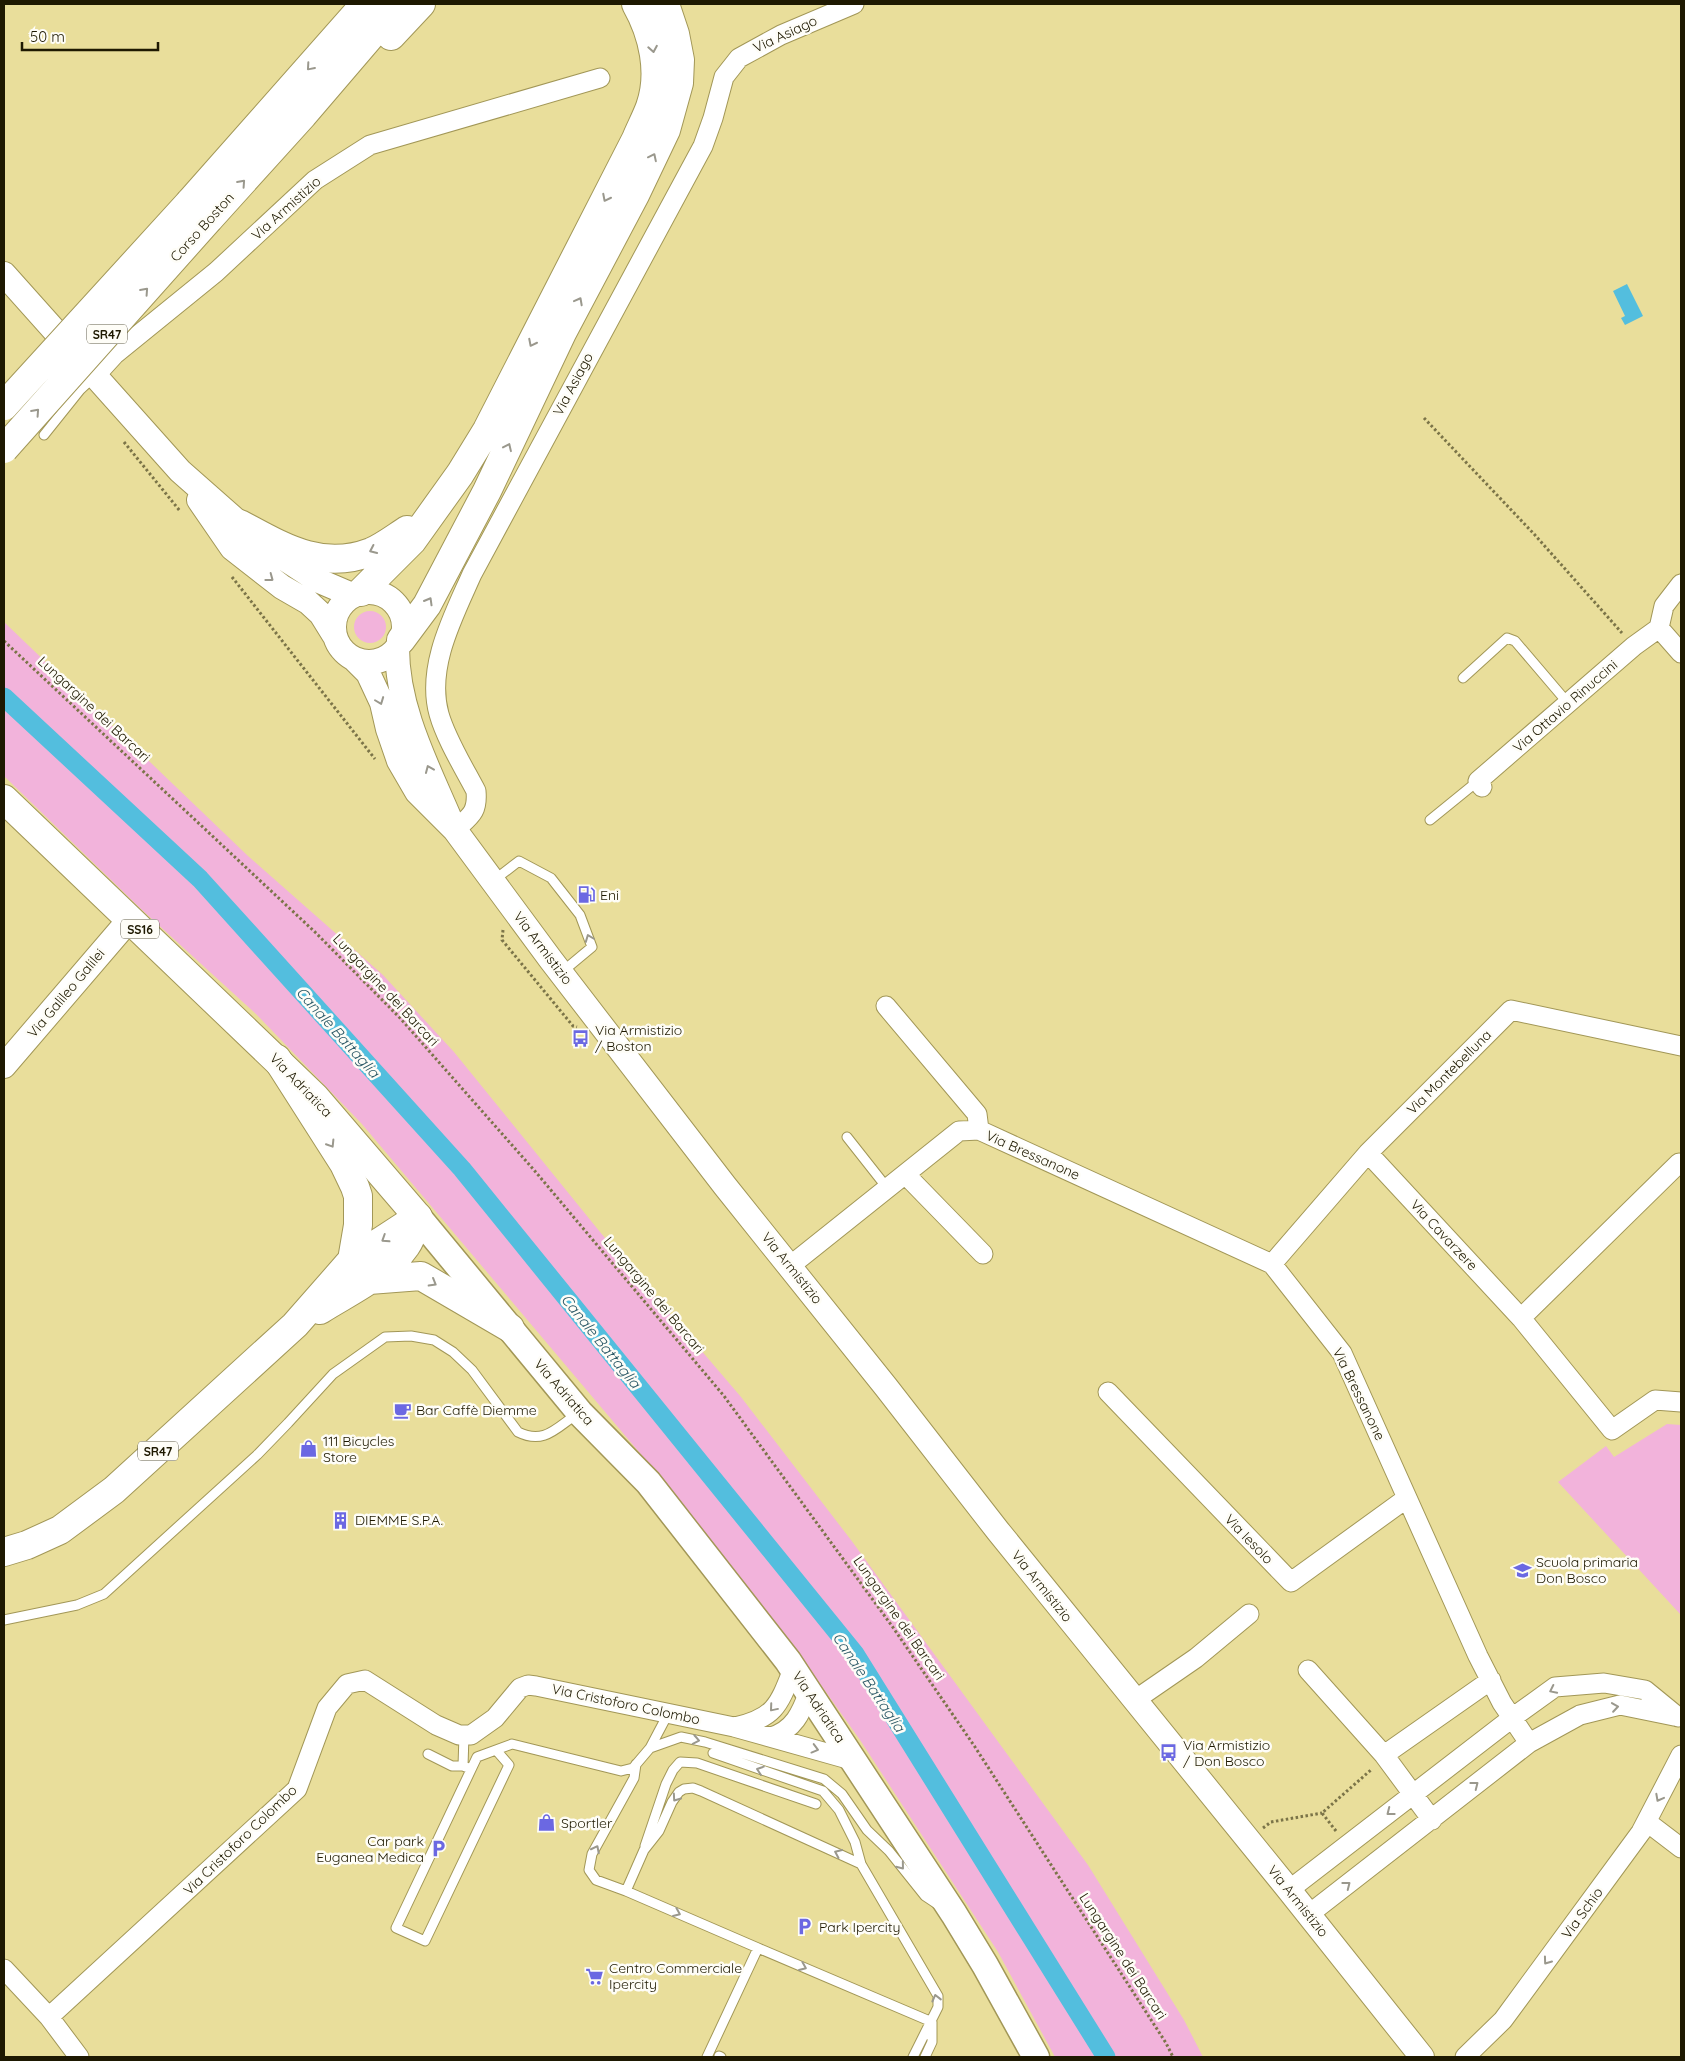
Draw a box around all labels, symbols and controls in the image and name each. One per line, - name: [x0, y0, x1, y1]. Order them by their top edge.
- street label: Via Asiago: [750, 11, 820, 57]
- scale bar: [22, 20, 159, 52]
- text: 50 m: [30, 27, 65, 46]
- one-way arrow: [648, 45, 658, 53]
- one-way arrow: [306, 61, 315, 70]
- one-way arrow: [647, 153, 657, 162]
- street label: Via Armistizio: [248, 172, 324, 244]
- one-way arrow: [236, 179, 245, 188]
- street label: Corso Boston: [166, 189, 238, 265]
- one-way arrow: [602, 193, 612, 202]
- one-way arrow: [139, 288, 148, 297]
- one-way arrow: [573, 297, 583, 306]
- road number: SR47: [87, 324, 127, 344]
- one-way arrow: [528, 338, 538, 347]
- street label: Via Asiago: [549, 349, 597, 419]
- one-way arrow: [30, 409, 39, 418]
- one-way arrow: [501, 443, 512, 452]
- one-way arrow: [369, 544, 378, 554]
- one-way arrow: [264, 572, 274, 581]
- one-way arrow: [423, 597, 433, 606]
- street label: Lungargine dei Barcari: [34, 652, 154, 766]
- street label: Via Ottavio Rinuccini: [1509, 656, 1621, 756]
- one-way arrow: [374, 696, 384, 704]
- one-way arrow: [424, 765, 435, 774]
- fuel station icon: Eni: [576, 885, 596, 905]
- place label: Eni: [600, 886, 619, 904]
- street label: Via Armistizio: [510, 908, 576, 988]
- road number: SS16: [121, 920, 159, 939]
- street label: Lungargine dei Barcari: [329, 930, 443, 1050]
- one-way arrow: [584, 934, 595, 943]
- street label: Via Galileo Galilei: [23, 945, 109, 1041]
- water label: Canale Battaglia: [292, 983, 384, 1082]
- place label: Via Armistizio / Boston: [595, 1021, 682, 1055]
- street label: Via Montebelluna: [1403, 1026, 1495, 1118]
- bus stop icon: Via Armistizio / Boston: [571, 1028, 591, 1048]
- street label: Via Adriatica: [266, 1049, 336, 1121]
- street label: Via Bressanone: [983, 1126, 1083, 1184]
- one-way arrow: [325, 1139, 334, 1148]
- street label: Via Cavarzere: [1406, 1196, 1482, 1274]
- street label: Via Armistizio: [758, 1228, 826, 1308]
- one-way arrow: [382, 1232, 391, 1242]
- street label: Lungargine dei Barcari: [600, 1233, 708, 1357]
- one-way arrow: [428, 1277, 437, 1287]
- water label: Canale Battaglia: [557, 1290, 645, 1393]
- street label: Via Bressanone: [1329, 1345, 1389, 1443]
- street label: Via Adriatica: [530, 1355, 598, 1429]
- cafe icon: Bar Caffè Diemme: [392, 1400, 412, 1420]
- place label: Bar Caffè Diemme: [416, 1401, 537, 1419]
- place label: 111 Bicycles Store: [323, 1432, 394, 1466]
- shop icon: 111 Bicycles Store: [299, 1439, 319, 1459]
- road number: SR47: [138, 1442, 178, 1460]
- building icon: DIEMME S.P.A.: [331, 1510, 351, 1530]
- street label: Via Iesolo: [1221, 1510, 1277, 1568]
- place label: DIEMME S.P.A.: [355, 1511, 443, 1529]
- street label: Via Armistizio: [1008, 1546, 1076, 1626]
- street label: Lungargine dei Barcari: [849, 1552, 949, 1684]
- place label: Scuola primaria Don Bosco: [1536, 1553, 1638, 1587]
- school or university icon: Scuola primaria Don Bosco: [1512, 1560, 1532, 1580]
- water label: Canale Battaglia: [829, 1629, 910, 1736]
- street label: Via Adriatica: [788, 1668, 850, 1746]
- street label: Via Cristoforo Colombo: [550, 1679, 702, 1729]
- one-way arrow: [1549, 1683, 1558, 1694]
- one-way arrow: [1611, 1702, 1619, 1713]
- one-way arrow: [770, 1703, 779, 1712]
- one-way arrow: [692, 1734, 701, 1745]
- place label: Via Armistizio / Don Bosco: [1183, 1736, 1270, 1770]
- one-way arrow: [810, 1743, 819, 1754]
- bus stop icon: Via Armistizio / Don Bosco: [1159, 1743, 1179, 1763]
- one-way arrow: [756, 1765, 765, 1775]
- street label: Via Cristoforo Colombo: [179, 1781, 301, 1899]
- one-way arrow: [1469, 1783, 1478, 1791]
- one-way arrow: [673, 1792, 682, 1802]
- one-way arrow: [1655, 1793, 1665, 1802]
- one-way arrow: [1387, 1806, 1396, 1814]
- shop icon: Sportler: [537, 1813, 557, 1833]
- place label: Sportler: [561, 1814, 613, 1832]
- place label: Car park Euganea Medica: [316, 1832, 424, 1866]
- parking icon: Car park Euganea Medica: [428, 1839, 448, 1859]
- one-way arrow: [590, 1845, 600, 1854]
- one-way arrow: [834, 1849, 843, 1860]
- one-way arrow: [895, 1860, 904, 1869]
- street label: Via Armistizio: [1264, 1861, 1332, 1941]
- one-way arrow: [1341, 1882, 1351, 1891]
- street label: Via Schio: [1557, 1884, 1607, 1942]
- street label: Lungargine dei Barcari: [1075, 1889, 1171, 2023]
- one-way arrow: [672, 1906, 681, 1917]
- parking icon: Park Ipercity: [795, 1917, 815, 1937]
- place label: Park Ipercity: [819, 1918, 900, 1936]
- one-way arrow: [1544, 1955, 1553, 1965]
- place label: Centro Commerciale Ipercity: [609, 1959, 742, 1993]
- one-way arrow: [798, 1960, 807, 1971]
- supermarket icon: Centro Commerciale Ipercity: [585, 1966, 605, 1986]
- one-way arrow: [931, 1994, 942, 2002]

